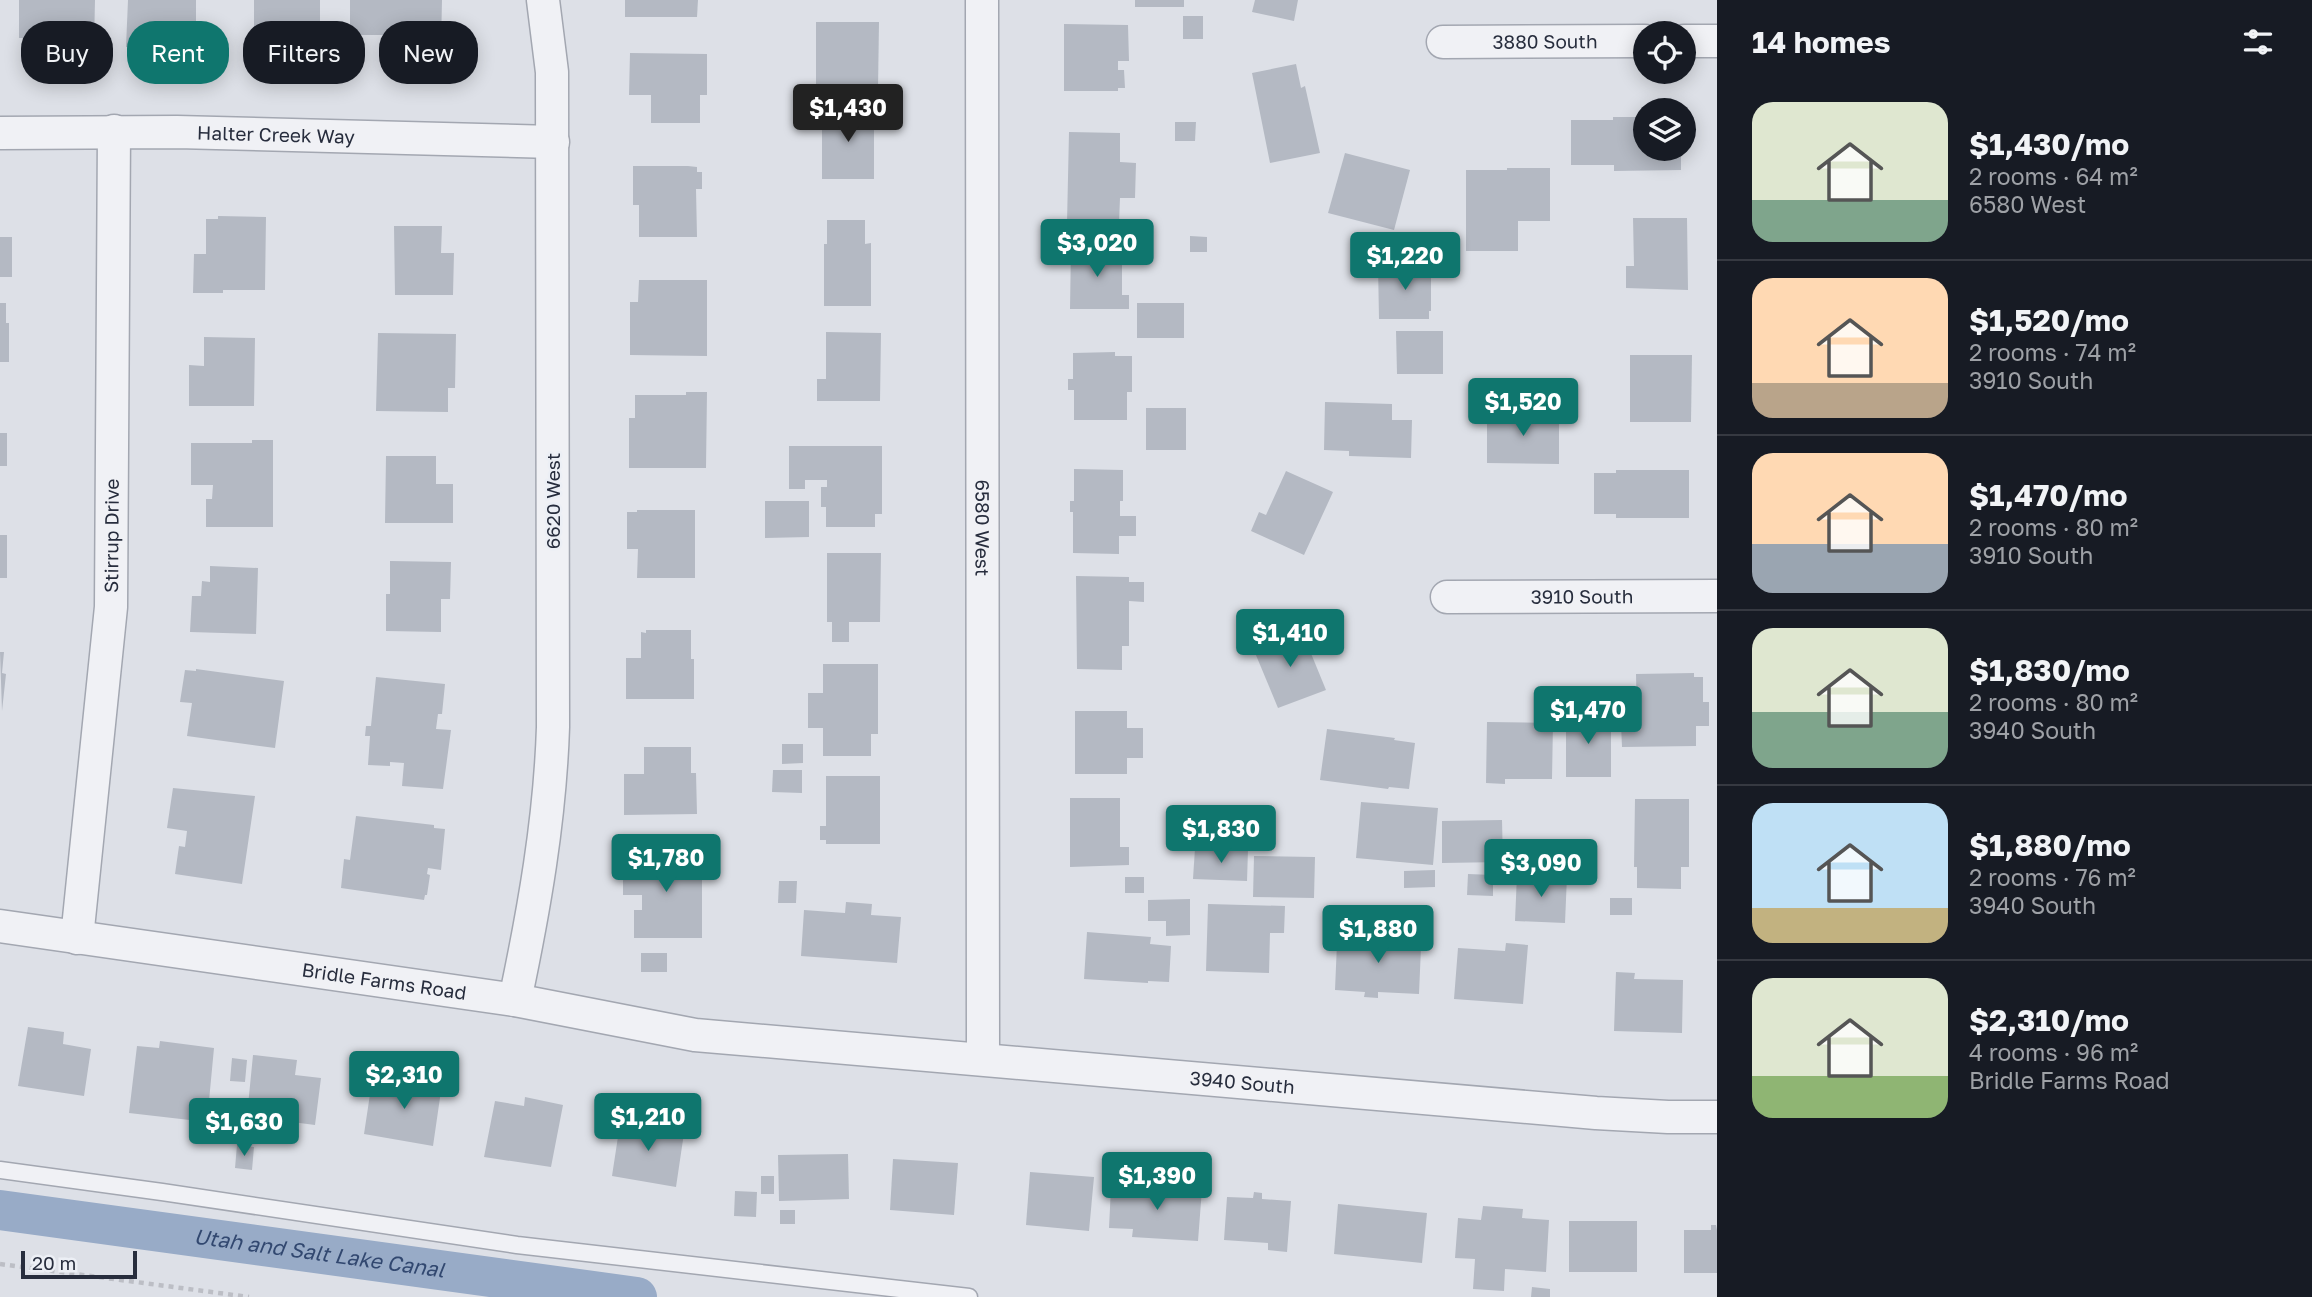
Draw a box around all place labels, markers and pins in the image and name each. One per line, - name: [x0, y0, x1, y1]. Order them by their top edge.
- pin: $1,430: [791, 85, 905, 144]
- pin: $3,020: [1040, 219, 1154, 279]
- pin: $1,220: [1348, 232, 1462, 292]
- pin: $1,520: [1466, 378, 1580, 438]
- pin: $1,410: [1233, 610, 1347, 669]
- pin: $1,470: [1531, 686, 1645, 746]
- pin: $1,830: [1164, 806, 1278, 865]
- pin: $1,780: [609, 834, 723, 894]
- pin: $3,090: [1484, 839, 1598, 899]
- pin: $1,880: [1321, 906, 1435, 965]
- pin: $2,310: [347, 1052, 461, 1111]
- pin: $1,210: [591, 1094, 705, 1153]
- pin: $1,630: [187, 1098, 301, 1158]
- pin: $1,390: [1100, 1152, 1214, 1212]

